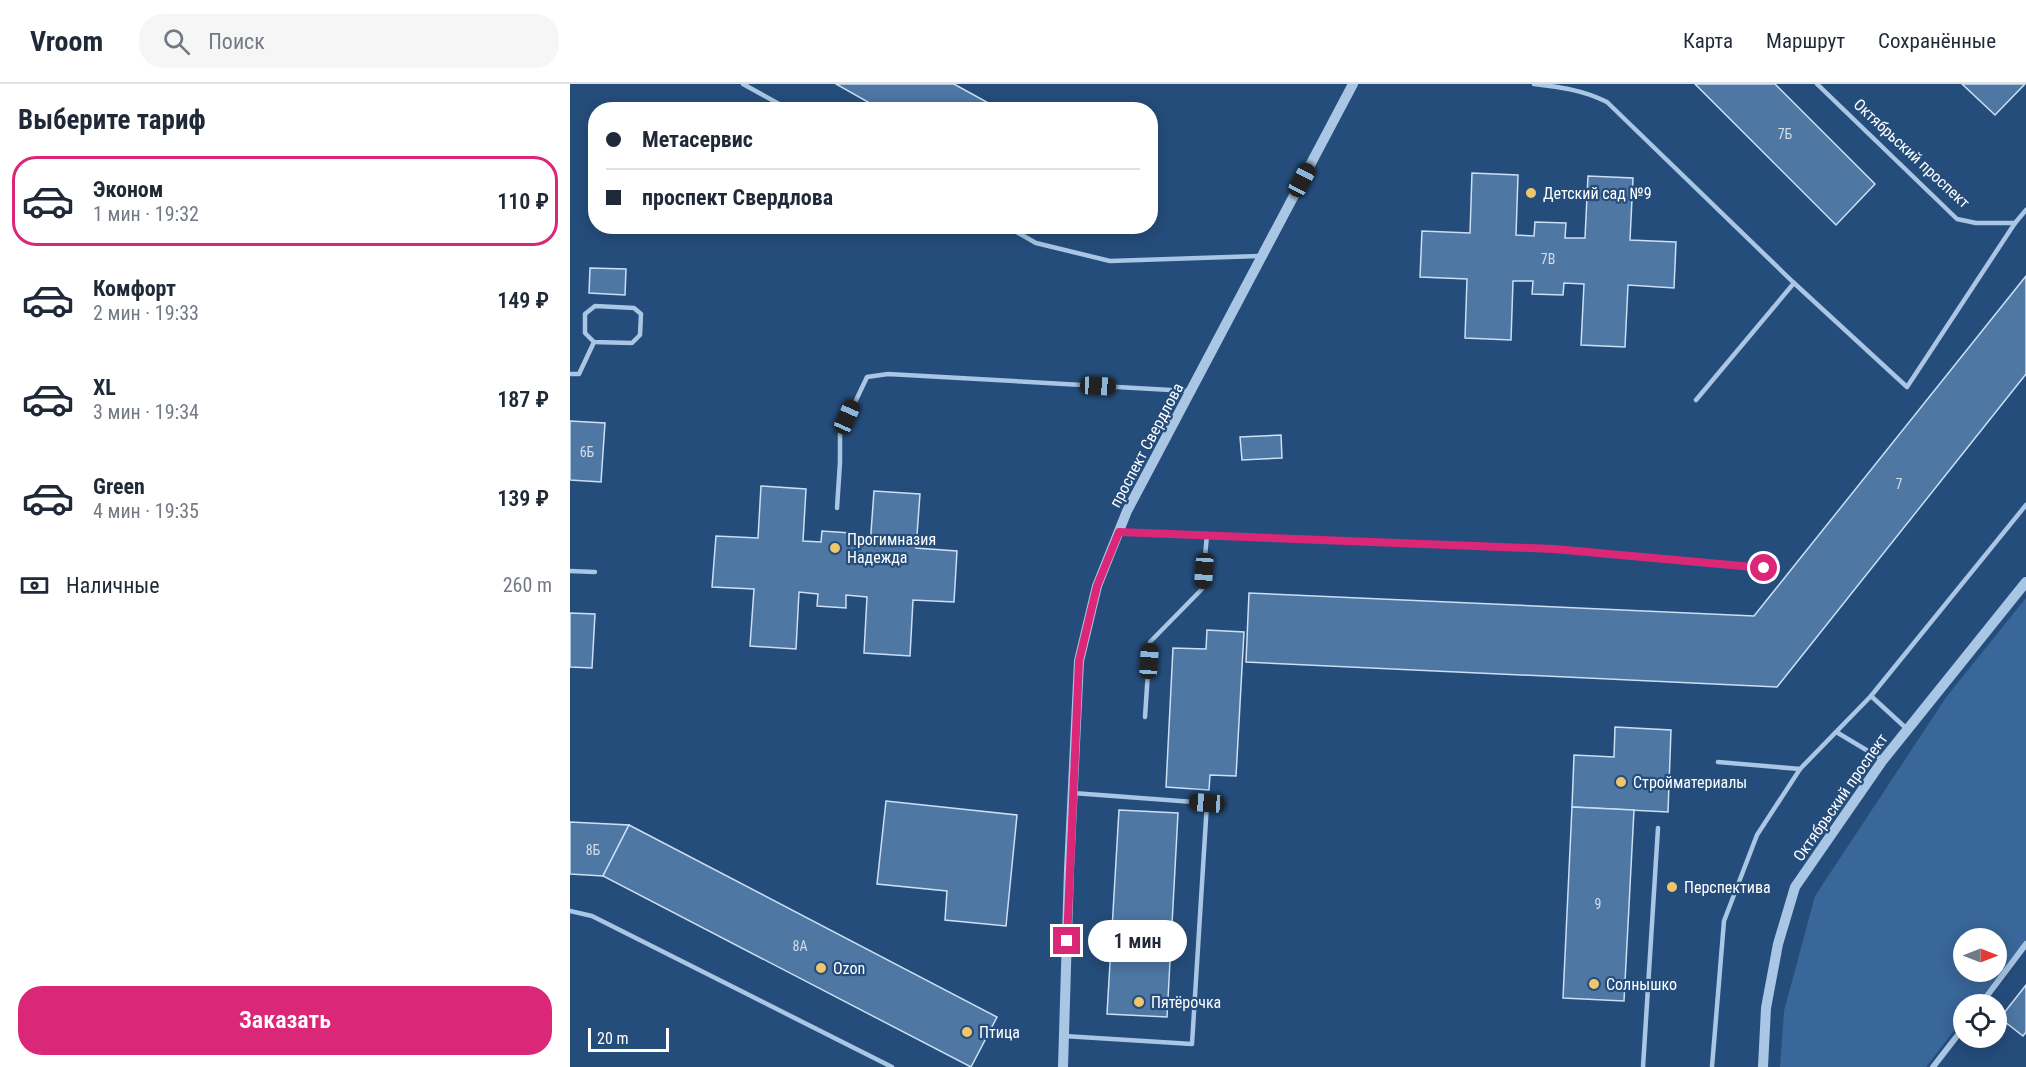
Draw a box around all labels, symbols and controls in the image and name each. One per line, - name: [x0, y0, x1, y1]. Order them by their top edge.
- search box: [139, 14, 559, 68]
- text: Vroom: [30, 25, 103, 58]
- icon: search: [160, 25, 193, 58]
- text: Поиск: [208, 29, 265, 54]
- text: Карта: [1683, 29, 1733, 53]
- text: Маршрут: [1766, 29, 1845, 53]
- text: Сохранённые: [1878, 29, 1996, 53]
- street label: Октябрьский проспект: [1850, 95, 1974, 212]
- text: Выберите тариф: [18, 104, 206, 136]
- house number: 7Б: [1778, 126, 1793, 142]
- text: Метасервис: [642, 127, 753, 152]
- car: [1286, 160, 1318, 200]
- icon: car: [21, 174, 75, 228]
- text: Эконом: [93, 177, 163, 202]
- place label: Детский сад №9: [1543, 184, 1652, 203]
- text: проспект Свердлова: [642, 185, 833, 210]
- marker: Детский сад №9: [1524, 186, 1538, 200]
- text: 110 ₽: [497, 189, 549, 214]
- text: 1 мин · 19:32: [93, 202, 199, 226]
- house number: 7В: [1541, 251, 1555, 267]
- icon: car: [21, 273, 75, 327]
- text: Комфорт: [93, 276, 176, 301]
- text: 149 ₽: [497, 288, 549, 313]
- text: 2 мин · 19:33: [93, 301, 199, 325]
- icon: car: [21, 372, 75, 426]
- text: XL: [93, 375, 116, 400]
- car: [1080, 376, 1116, 396]
- street label: проспект Свердлова: [1106, 380, 1187, 511]
- text: 187 ₽: [497, 387, 549, 412]
- car: [831, 397, 863, 437]
- text: 3 мин · 19:34: [93, 400, 199, 424]
- house number: 6Б: [580, 444, 595, 460]
- icon: car: [21, 471, 75, 525]
- text: Green: [93, 474, 145, 499]
- house number: 7: [1896, 476, 1903, 492]
- text: 139 ₽: [497, 486, 549, 511]
- text: 4 мин · 19:35: [93, 499, 199, 523]
- place label: Прогимназия Надежда: [847, 530, 936, 567]
- marker: Прогимназия Надежда: [828, 541, 842, 555]
- car: [1194, 552, 1214, 590]
- route start: [1750, 554, 1777, 581]
- icon: cash: [18, 569, 51, 602]
- text: Наличные: [66, 573, 160, 598]
- text: 260 m: [503, 573, 552, 597]
- car: [1139, 642, 1159, 680]
- street label: Октябрьский проспект: [1789, 730, 1892, 865]
- place label: Стройматериалы: [1633, 773, 1747, 792]
- marker: Стройматериалы: [1614, 775, 1628, 789]
- car: [1188, 793, 1226, 813]
- house number: 8Б: [586, 842, 601, 858]
- place label: Перспектива: [1684, 878, 1771, 897]
- marker: Перспектива: [1665, 880, 1679, 894]
- house number: 9: [1595, 896, 1601, 912]
- callout: 1 мин: [1088, 920, 1187, 962]
- route end: [1053, 927, 1080, 954]
- north arrow: [1953, 928, 2007, 982]
- map controls: [1953, 928, 2007, 1048]
- text: 1 мин: [1114, 929, 1161, 953]
- house number: 8А: [793, 938, 807, 954]
- place label: Ozon: [833, 959, 865, 978]
- marker: Ozon: [814, 961, 828, 975]
- place label: Солнышко: [1606, 975, 1677, 994]
- marker: Солнышко: [1587, 977, 1601, 991]
- button: Заказать: [18, 986, 552, 1055]
- place label: Пятёрочка: [1151, 993, 1221, 1012]
- button: locate: [1953, 994, 2007, 1048]
- marker: Пятёрочка: [1132, 995, 1146, 1009]
- place label: Птица: [979, 1023, 1020, 1042]
- scale bar: [588, 1025, 669, 1052]
- marker: Птица: [960, 1025, 974, 1039]
- text: 20 m: [597, 1029, 629, 1048]

